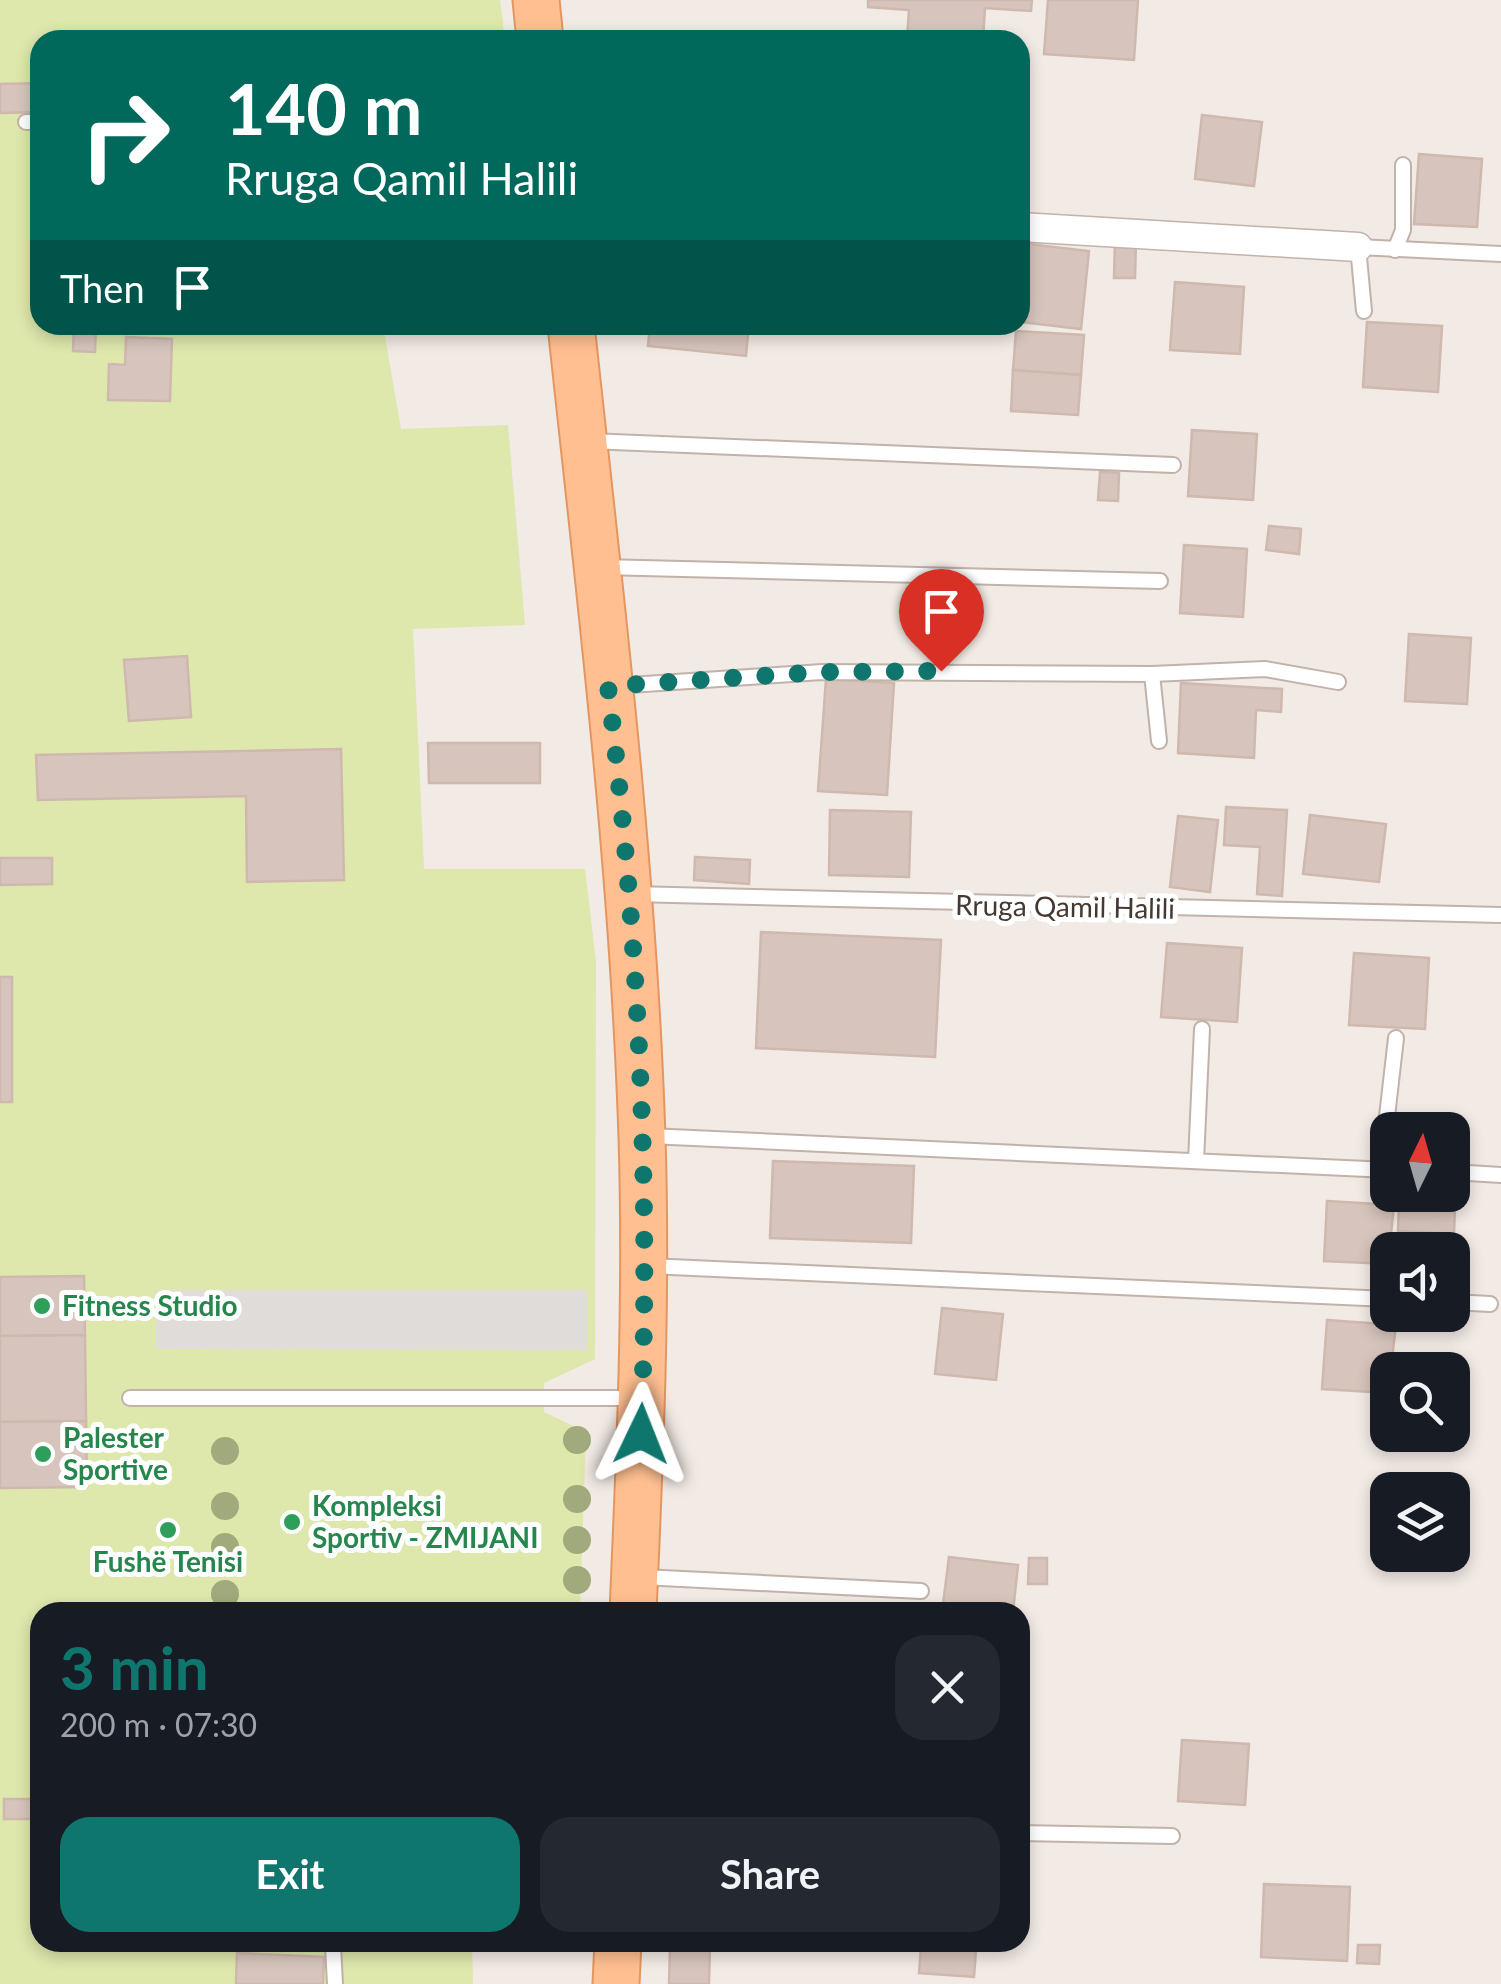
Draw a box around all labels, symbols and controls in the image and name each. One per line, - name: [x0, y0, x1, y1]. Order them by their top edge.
- text: 140 m: [225, 66, 422, 150]
- icon: right: [60, 70, 190, 200]
- text: Rruga Qamil Halili: [225, 151, 578, 205]
- icon: arrive: [165, 260, 220, 315]
- text: Then: [60, 265, 145, 311]
- pin: [899, 569, 984, 672]
- icon: arrive: [914, 584, 969, 639]
- street label: Rruga Qamil Halili: [955, 887, 1175, 925]
- north arrow: [1370, 1112, 1470, 1212]
- map controls: [1370, 1112, 1470, 1572]
- button: sound: [1370, 1232, 1470, 1332]
- place label: Fitness Studio: [62, 1288, 238, 1322]
- marker: Fitness Studio: [31, 1295, 53, 1317]
- button: search: [1370, 1352, 1470, 1452]
- position arrow: [589, 1382, 693, 1486]
- place label: Palester Sportive: [63, 1420, 168, 1486]
- marker: Palester Sportive: [32, 1443, 54, 1465]
- button: layers: [1370, 1472, 1470, 1572]
- place label: Kompleksi Sportiv - ZMIJANI: [312, 1488, 538, 1554]
- marker: Kompleksi Sportiv - ZMIJANI: [281, 1511, 303, 1533]
- marker: Fushë Tenisi: [157, 1519, 179, 1541]
- place label: Fushë Tenisi: [93, 1544, 243, 1578]
- text: 3 min: [60, 1631, 209, 1703]
- button: close: [895, 1635, 1000, 1740]
- text: 200 m · 07:30: [60, 1705, 257, 1744]
- button: Exit: [60, 1817, 520, 1932]
- button: Share: [540, 1817, 1000, 1932]

